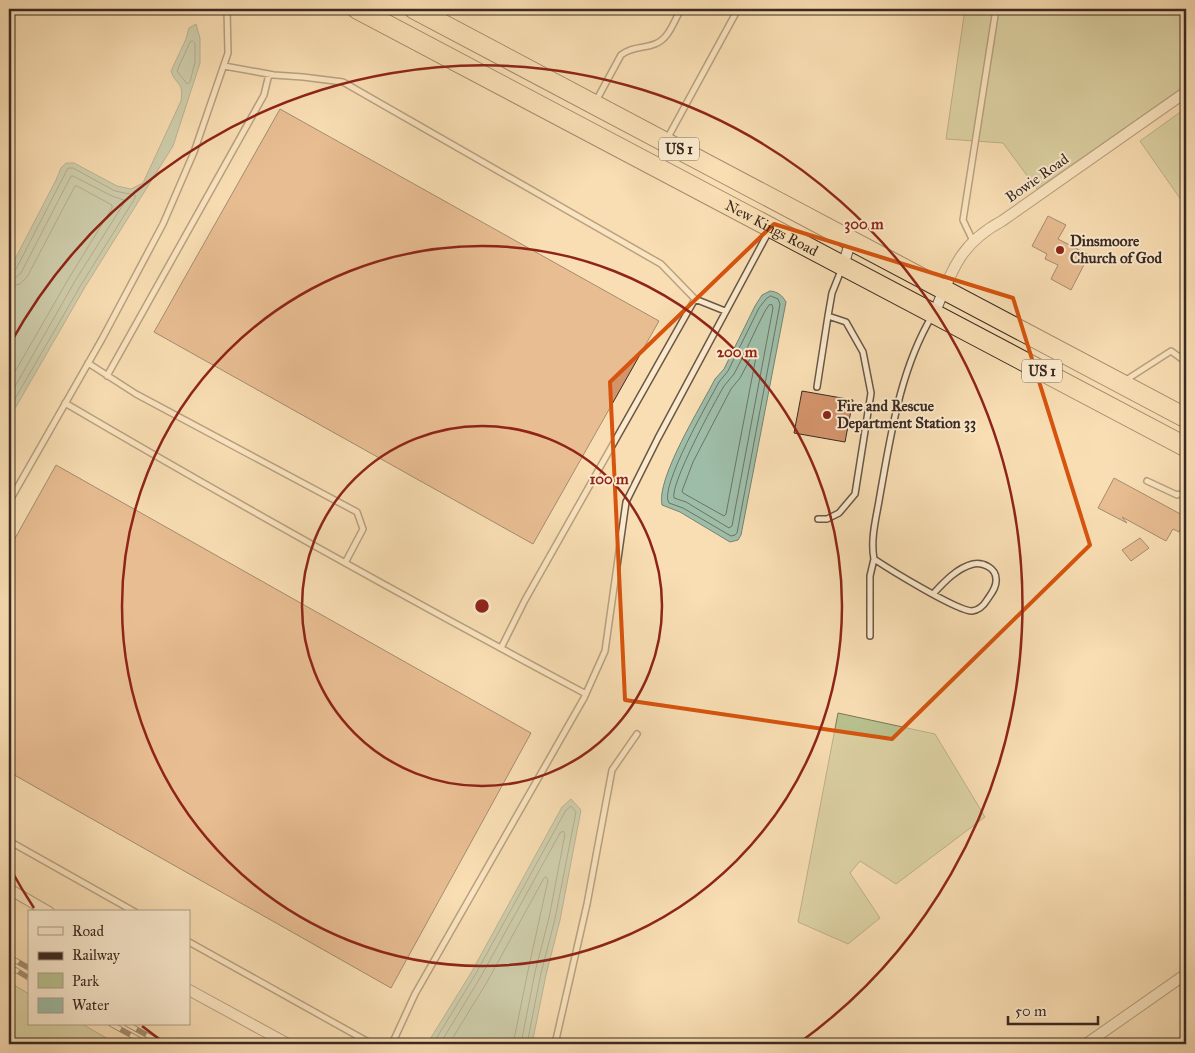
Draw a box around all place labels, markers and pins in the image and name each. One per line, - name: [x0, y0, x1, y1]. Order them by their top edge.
- place label: Dinsmoore Church of God: [1070, 232, 1162, 267]
- marker: Dinsmoore Church of God: [1054, 244, 1066, 256]
- place label: Fire and Rescue Department Station 33: [837, 397, 976, 433]
- marker: Fire and Rescue Department Station 33: [821, 409, 833, 421]
- centre of rings: [473, 597, 491, 615]

